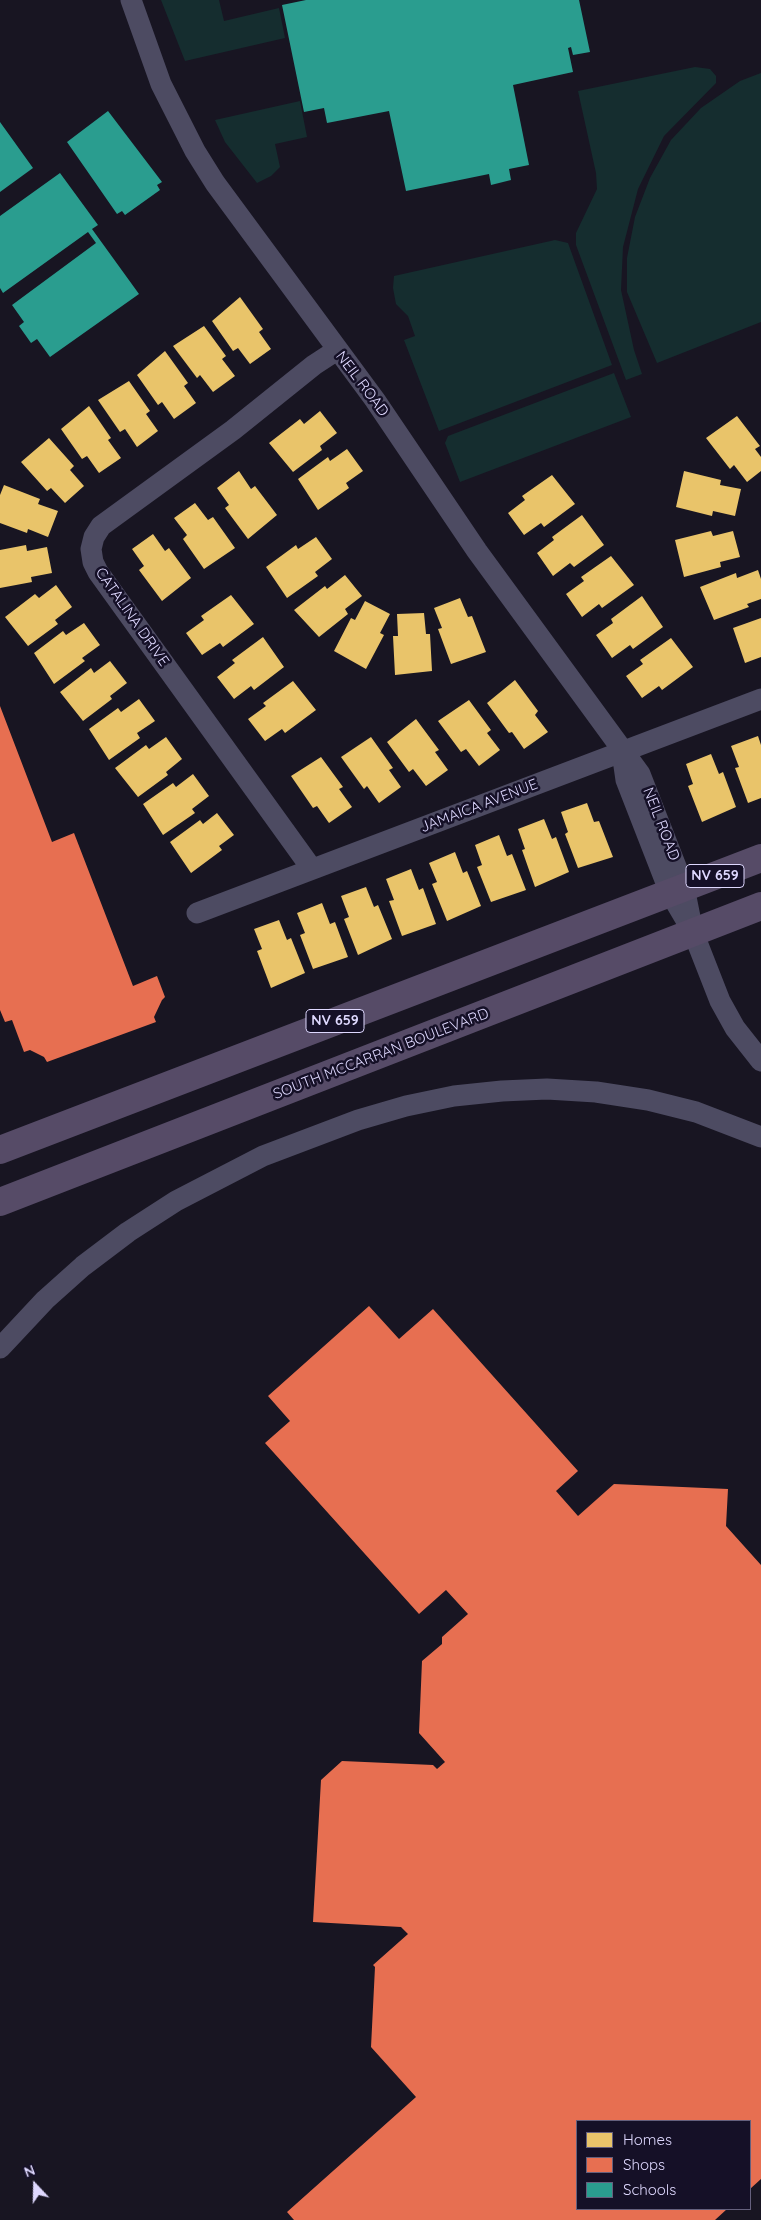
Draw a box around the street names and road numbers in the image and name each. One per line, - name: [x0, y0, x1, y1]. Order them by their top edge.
- street label: NEIL ROAD: [332, 348, 392, 420]
- street label: CATALINA DRIVE: [91, 564, 173, 670]
- street label: JAMAICA AVENUE: [418, 775, 540, 837]
- street label: NEIL ROAD: [639, 785, 683, 863]
- road number: NV 659: [686, 864, 744, 888]
- street label: SOUTH MCCARRAN BOULEVARD: [271, 1004, 491, 1104]
- road number: NV 659: [306, 1009, 364, 1032]

